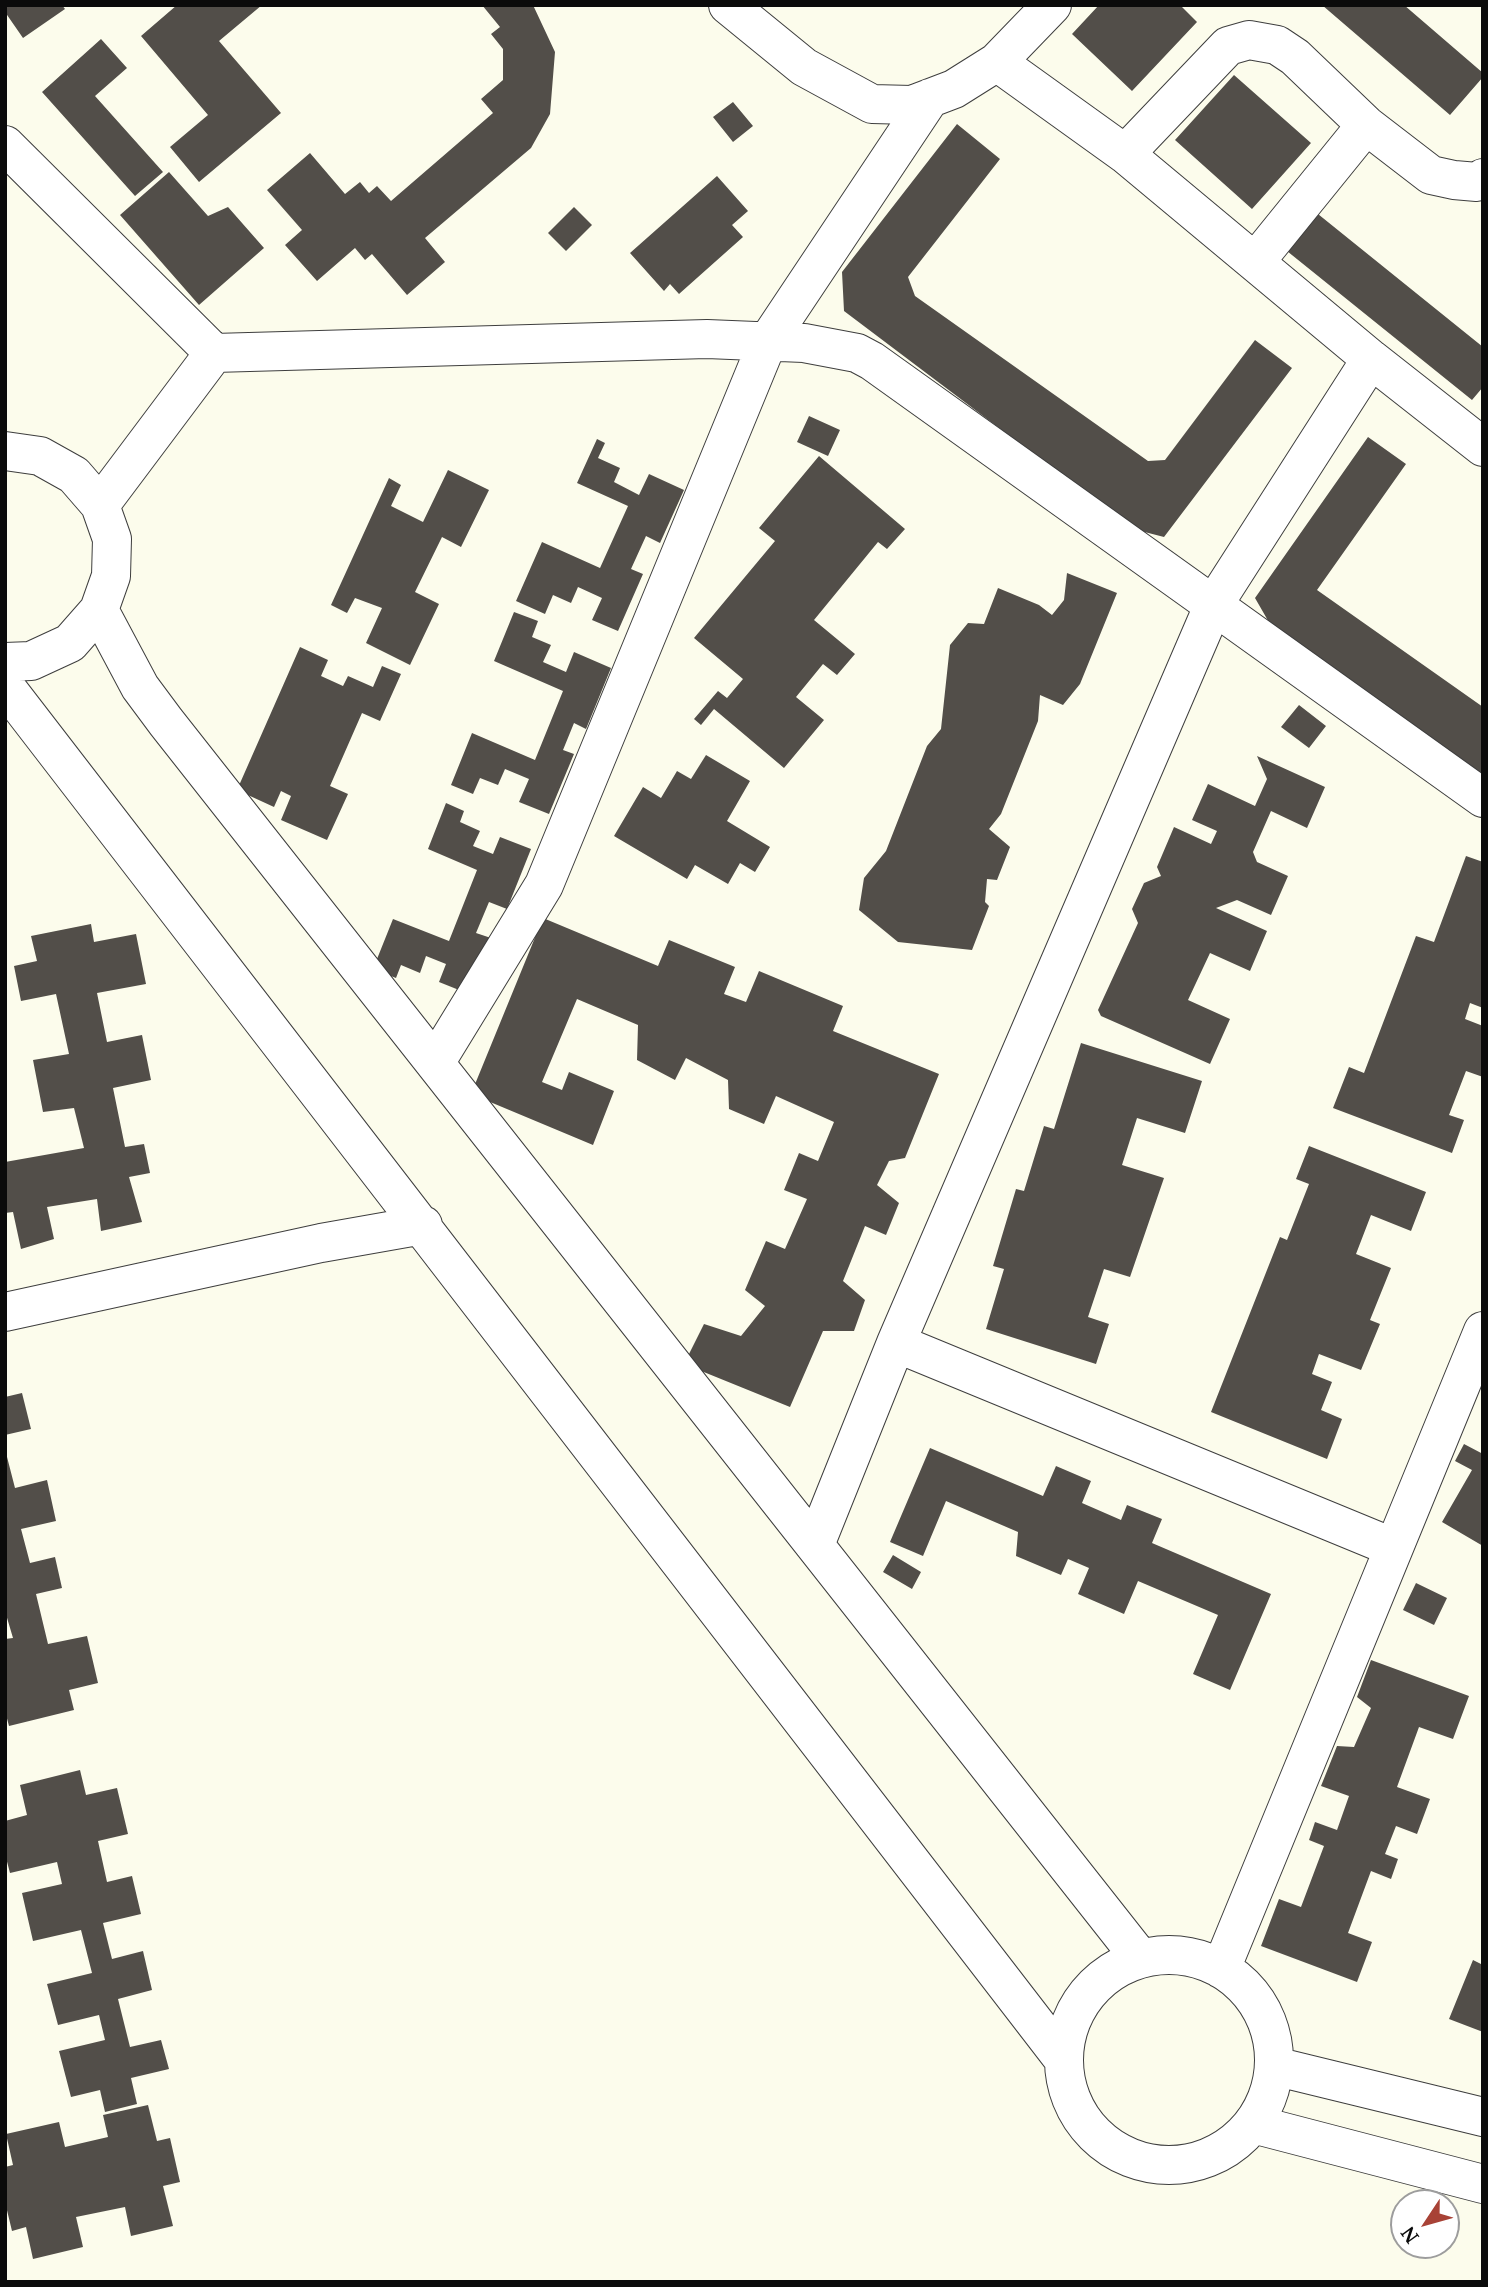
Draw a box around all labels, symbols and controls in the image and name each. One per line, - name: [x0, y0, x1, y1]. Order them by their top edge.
- north arrow: [1390, 2189, 1460, 2259]
- text: N: [1395, 2221, 1425, 2249]

